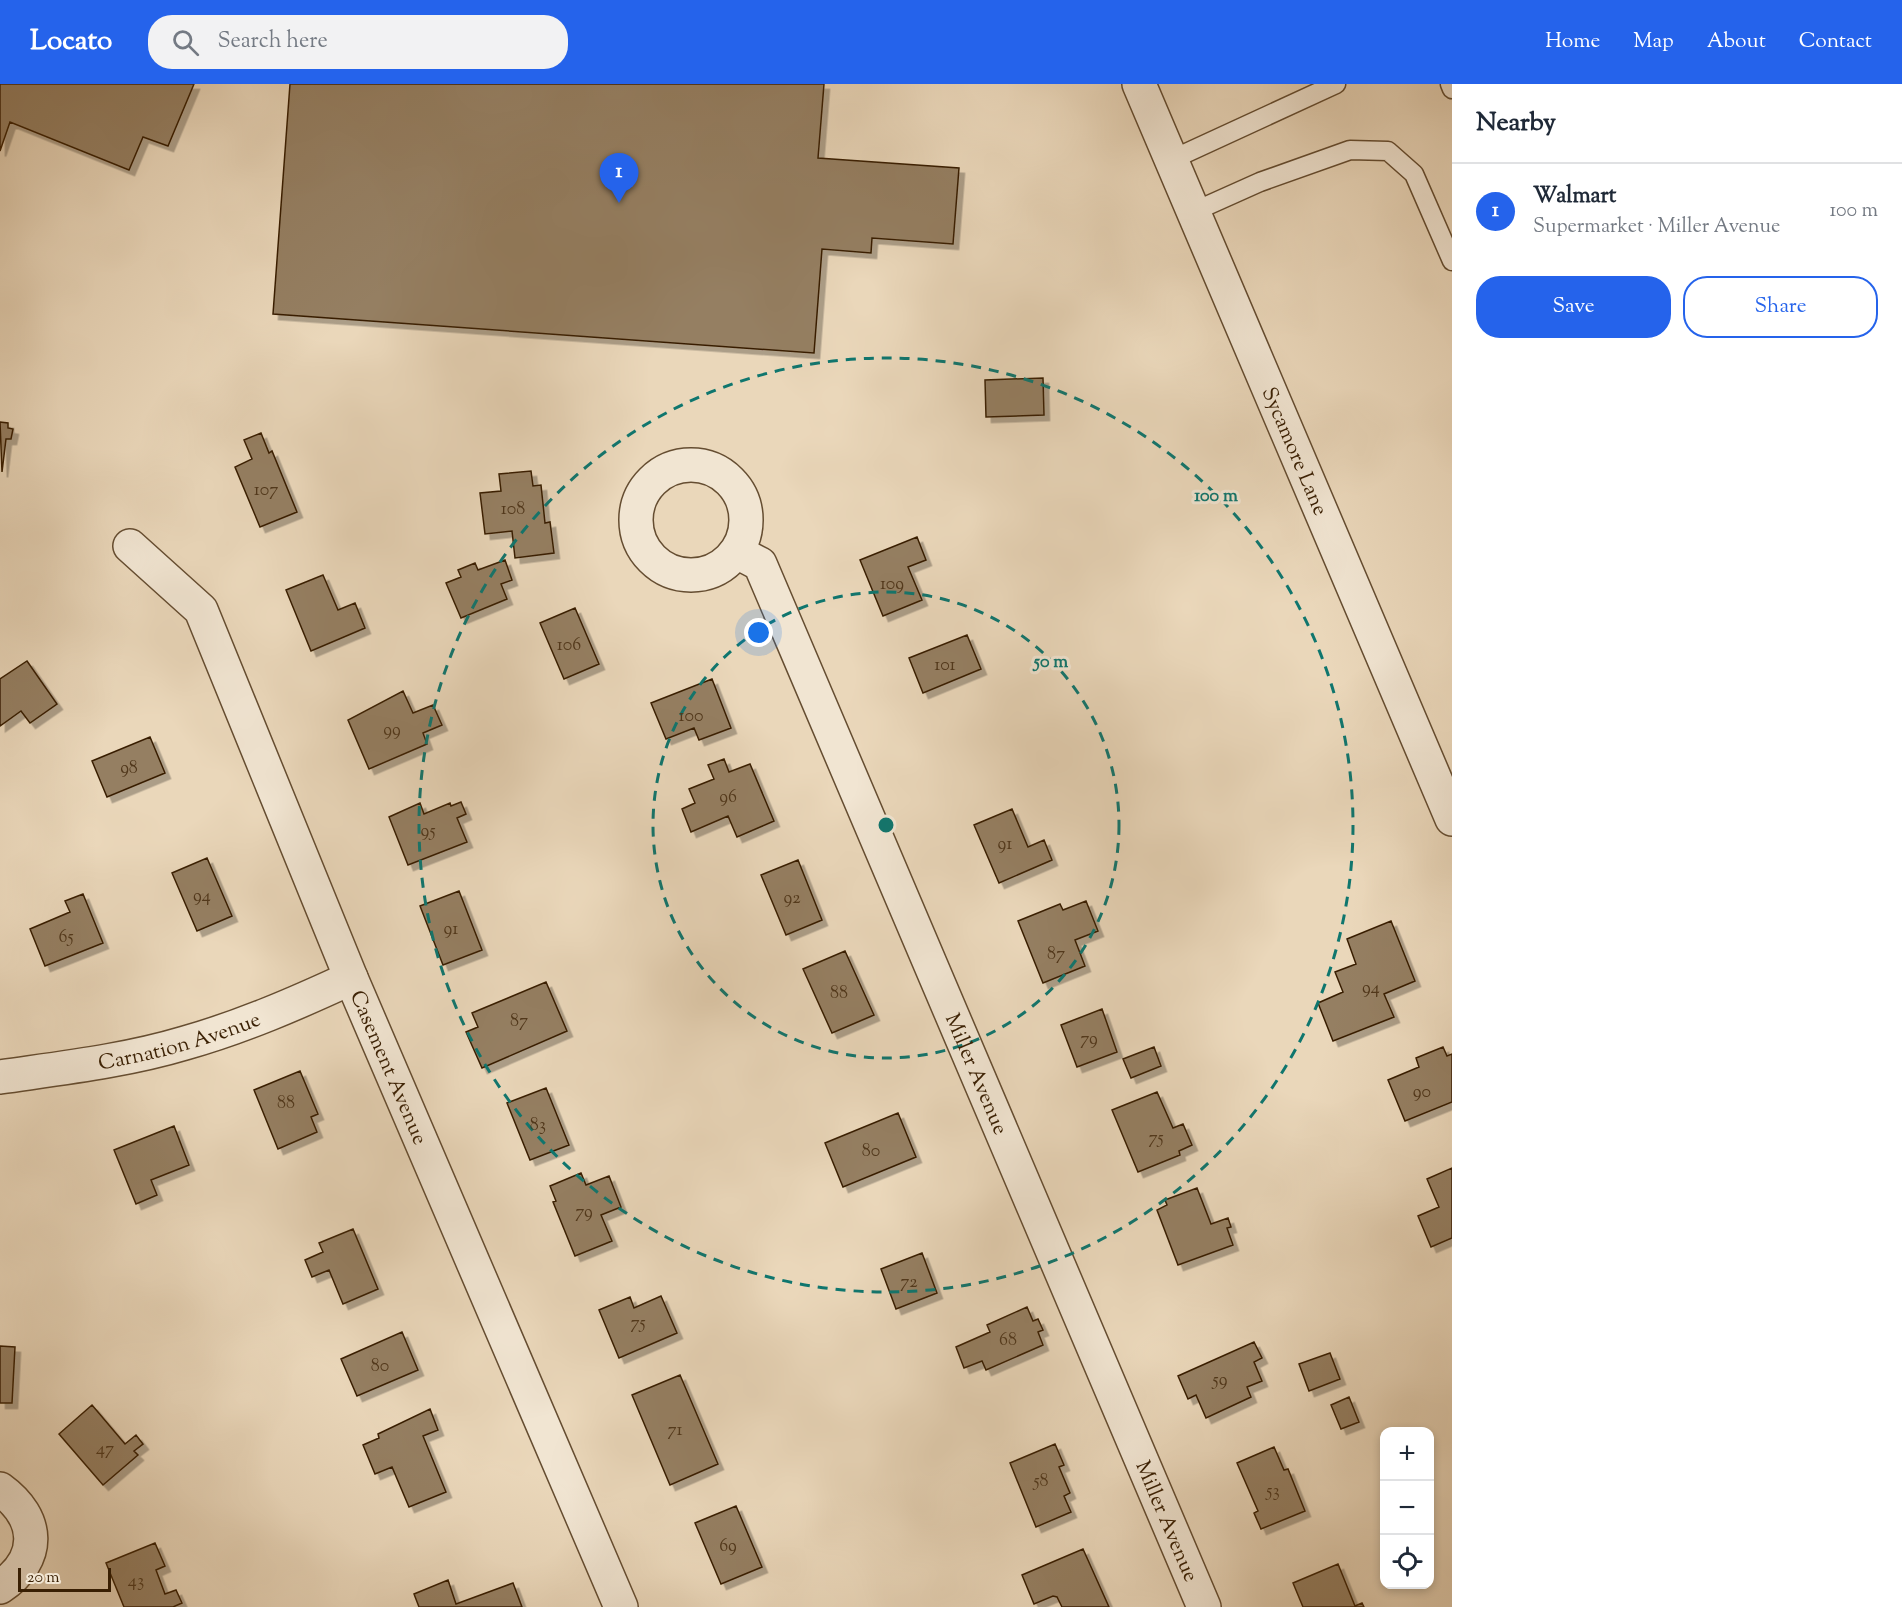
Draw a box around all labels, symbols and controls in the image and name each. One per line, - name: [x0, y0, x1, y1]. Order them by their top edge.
- search box: [148, 15, 568, 69]
- text: Locato: [30, 22, 112, 62]
- icon: search: [169, 26, 202, 59]
- text: Search here: [217, 26, 328, 58]
- text: Home: [1545, 27, 1600, 57]
- text: Map: [1633, 27, 1674, 57]
- text: About: [1707, 27, 1766, 57]
- text: Contact: [1799, 27, 1872, 57]
- text: Nearby: [1476, 105, 1556, 142]
- pin: 1: [600, 154, 638, 203]
- text: Walmart: [1533, 181, 1616, 213]
- text: 1: [1492, 197, 1499, 226]
- text: 100 m: [1829, 197, 1878, 226]
- text: Supermarket · Miller Avenue: [1533, 213, 1780, 242]
- button: Save: [1476, 276, 1671, 338]
- button: Share: [1683, 276, 1878, 338]
- street label: Sycamore Lane: [1253, 383, 1334, 521]
- house number: 107: [254, 478, 278, 504]
- text: 100 m: [1194, 484, 1238, 510]
- house number: 108: [501, 497, 525, 523]
- house number: 109: [880, 572, 904, 598]
- your location: [744, 618, 773, 647]
- house number: 106: [557, 633, 581, 659]
- text: 50 m: [1032, 650, 1068, 676]
- house number: 101: [934, 653, 956, 679]
- house number: 100: [679, 704, 703, 730]
- house number: 99: [383, 718, 401, 744]
- house number: 98: [120, 756, 138, 782]
- house number: 96: [719, 785, 737, 811]
- centre of rings: [876, 815, 896, 835]
- house number: 95: [420, 819, 436, 845]
- house number: 91: [998, 832, 1012, 858]
- house number: 94: [193, 884, 211, 910]
- house number: 92: [783, 886, 801, 912]
- house number: 91: [444, 917, 458, 943]
- house number: 65: [58, 925, 74, 951]
- house number: 87: [1047, 942, 1065, 968]
- house number: 94: [1362, 976, 1380, 1002]
- house number: 88: [830, 981, 848, 1007]
- street label: Casement Avenue: [341, 986, 434, 1150]
- street label: Carnation Avenue: [96, 1006, 265, 1079]
- house number: 87: [510, 1009, 528, 1035]
- street label: Miller Avenue: [936, 1009, 1014, 1140]
- house number: 79: [1080, 1027, 1098, 1053]
- house number: 90: [1413, 1080, 1431, 1106]
- house number: 88: [277, 1091, 295, 1117]
- house number: 83: [530, 1113, 546, 1139]
- house number: 75: [1148, 1126, 1164, 1152]
- house number: 80: [862, 1139, 880, 1165]
- house number: 79: [575, 1200, 593, 1226]
- house number: 72: [900, 1270, 918, 1296]
- house number: 75: [630, 1311, 646, 1337]
- house number: 68: [999, 1328, 1017, 1354]
- house number: 80: [371, 1354, 389, 1380]
- house number: 59: [1212, 1368, 1228, 1394]
- house number: 71: [667, 1418, 683, 1444]
- map controls: [1380, 1427, 1434, 1589]
- button: +: [1380, 1427, 1434, 1481]
- house number: 47: [96, 1437, 114, 1463]
- street label: Miller Avenue: [1126, 1456, 1205, 1587]
- house number: 58: [1032, 1469, 1049, 1495]
- house number: 53: [1265, 1479, 1280, 1505]
- button: −: [1380, 1481, 1434, 1535]
- house number: 69: [719, 1534, 737, 1560]
- button: locate: [1380, 1535, 1434, 1589]
- scale bar: [18, 1565, 111, 1592]
- text: 20 m: [27, 1567, 60, 1590]
- house number: 43: [128, 1569, 144, 1595]

